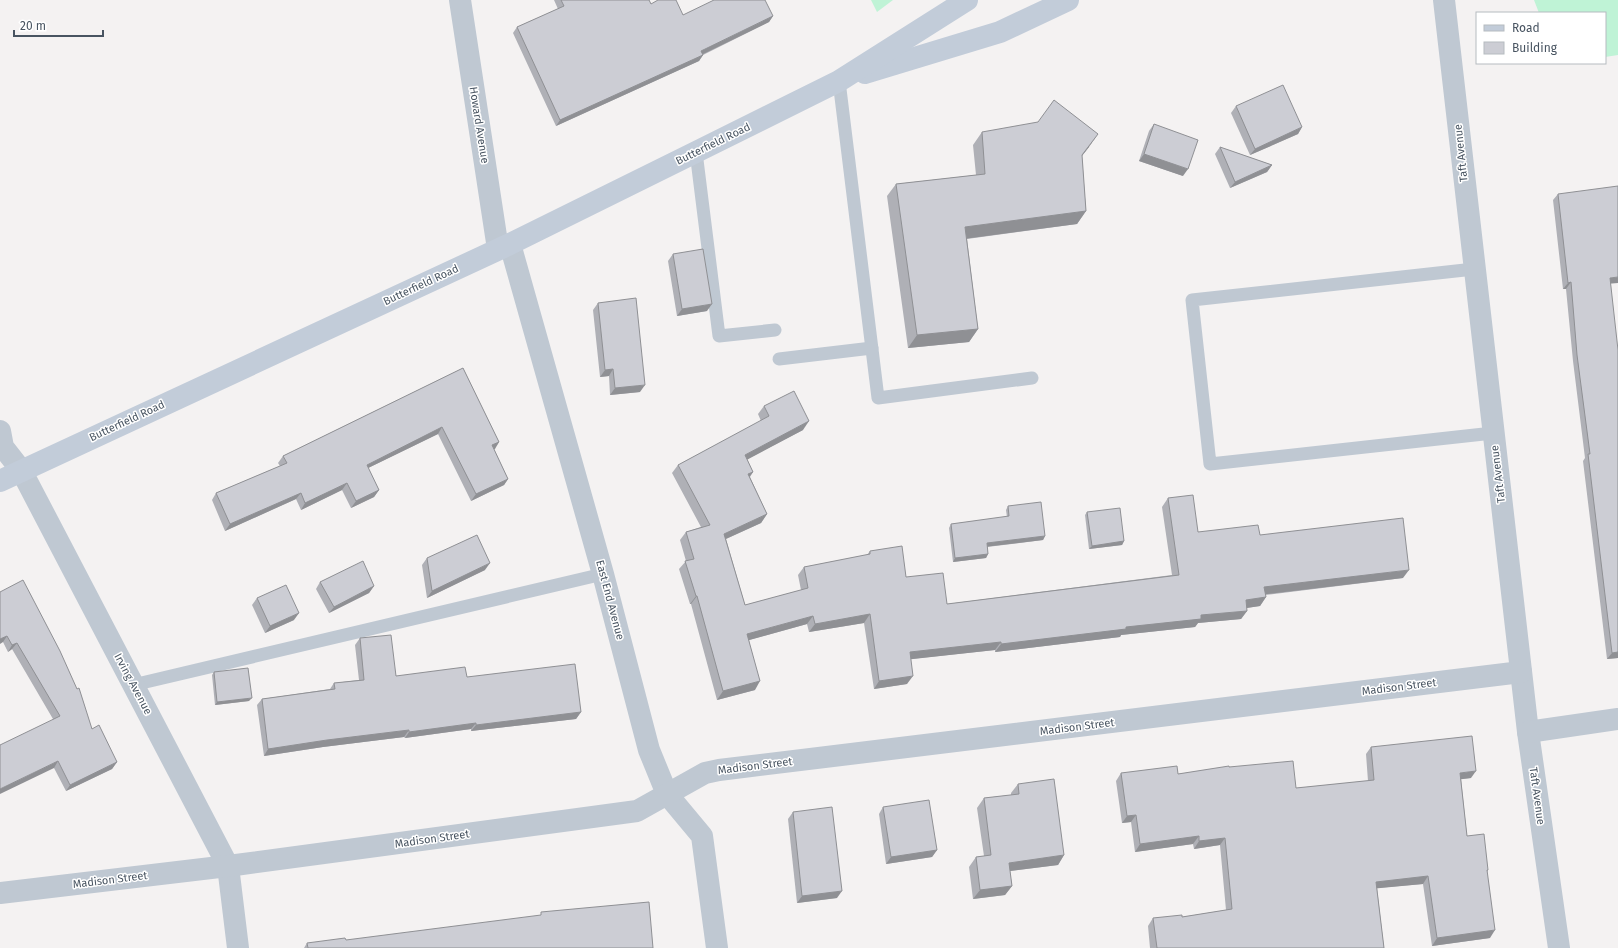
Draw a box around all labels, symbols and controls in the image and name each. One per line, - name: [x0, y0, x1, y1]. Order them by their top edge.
- scale bar: [14, 12, 103, 38]
- legend: [1476, 12, 1606, 64]
- text: 20 m: [20, 19, 46, 33]
- text: Road: [1512, 21, 1540, 35]
- text: Building: [1512, 41, 1558, 55]
- street label: Howard Avenue: [467, 86, 491, 164]
- street label: Butterfield Road: [674, 120, 752, 168]
- street label: Taft Avenue: [1451, 123, 1471, 183]
- street label: Butterfield Road: [381, 262, 461, 308]
- street label: Butterfield Road: [87, 398, 167, 444]
- street label: Taft Avenue: [1488, 444, 1508, 504]
- street label: East End Avenue: [593, 559, 627, 641]
- street label: Irving Avenue: [111, 651, 155, 717]
- street label: Madison Street: [1361, 676, 1437, 698]
- street label: Madison Street: [1039, 716, 1115, 738]
- street label: Madison Street: [717, 755, 793, 777]
- street label: Taft Avenue: [1527, 766, 1547, 826]
- street label: Madison Street: [394, 827, 470, 851]
- street label: Madison Street: [72, 869, 148, 891]

